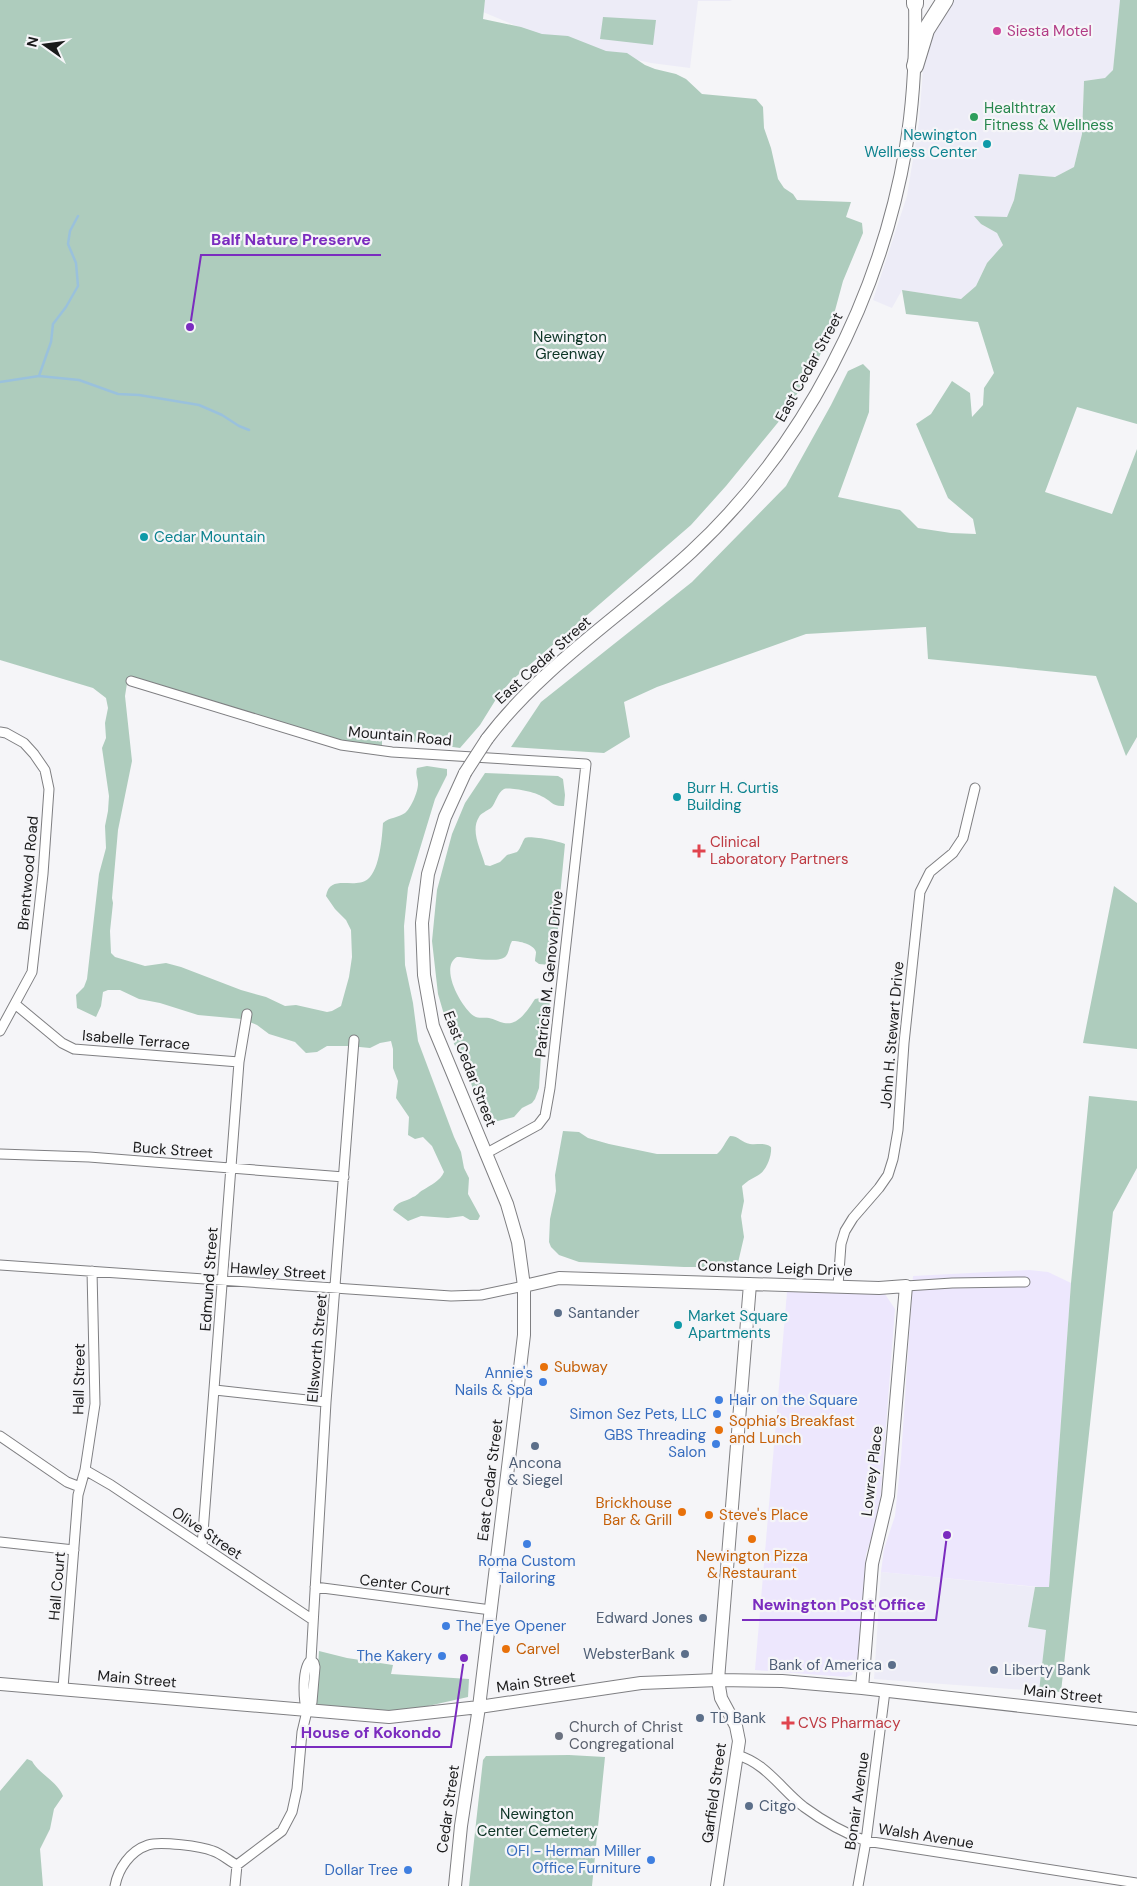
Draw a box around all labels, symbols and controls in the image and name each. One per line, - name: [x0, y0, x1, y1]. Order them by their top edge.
- north arrow: [20, 20, 70, 70]
- place label: Siesta Motel: [1007, 21, 1092, 41]
- marker: Siesta Motel: [991, 25, 1003, 37]
- text: N: [22, 35, 42, 49]
- place label: Healthtrax Fitness & Wellness: [984, 98, 1114, 135]
- marker: Healthtrax Fitness & Wellness: [968, 111, 980, 123]
- place label: Newington Wellness Center: [864, 125, 977, 162]
- marker: Newington Wellness Center: [981, 138, 993, 150]
- callout: Balf Nature Preserve: [201, 224, 381, 255]
- text: Balf Nature Preserve: [211, 229, 371, 250]
- street label: East Cedar Street: [771, 308, 848, 425]
- park label: Newington Greenway: [533, 327, 607, 364]
- place label: Cedar Mountain: [154, 527, 265, 547]
- marker: Cedar Mountain: [138, 531, 150, 543]
- street label: East Cedar Street: [491, 611, 595, 708]
- street label: Mountain Road: [347, 722, 453, 750]
- place label: Burr H. Curtis Building: [687, 778, 779, 815]
- marker: Burr H. Curtis Building: [671, 791, 683, 803]
- street label: Brentwood Road: [13, 815, 43, 931]
- place label: Clinical Laboratory Partners: [710, 832, 848, 869]
- marker: Clinical Laboratory Partners: [692, 844, 706, 858]
- street label: Patricia M. Genova Drive: [530, 890, 568, 1058]
- street label: John H. Stewart Drive: [876, 961, 908, 1109]
- street label: East Cedar Street: [439, 1008, 501, 1130]
- street label: Isabelle Terrace: [81, 1025, 191, 1055]
- street label: Buck Street: [132, 1137, 214, 1163]
- street label: Edmund Street: [195, 1226, 223, 1332]
- street label: Constance Leigh Drive: [697, 1255, 853, 1281]
- street label: Hawley Street: [229, 1258, 327, 1284]
- street label: Ellsworth Street: [302, 1293, 332, 1403]
- place label: Santander: [568, 1303, 640, 1323]
- place label: Market Square Apartments: [688, 1306, 788, 1343]
- marker: Santander: [552, 1307, 564, 1319]
- marker: Market Square Apartments: [672, 1319, 684, 1331]
- street label: Hall Street: [68, 1343, 90, 1415]
- place label: Subway: [554, 1357, 609, 1377]
- marker: Subway: [538, 1361, 550, 1373]
- place label: Annie's Nails & Spa: [455, 1363, 533, 1400]
- marker: Annie's Nails & Spa: [537, 1376, 549, 1388]
- place label: Hair on the Square: [729, 1390, 858, 1410]
- marker: Hair on the Square: [713, 1394, 725, 1406]
- place label: Simon Sez Pets, LLC: [570, 1404, 707, 1424]
- marker: Simon Sez Pets, LLC: [711, 1408, 723, 1420]
- place label: Sophia’s Breakfast and Lunch: [729, 1411, 855, 1448]
- street label: East Cedar Street: [473, 1418, 507, 1542]
- marker: Sophia’s Breakfast and Lunch: [713, 1424, 725, 1436]
- place label: GBS Threading Salon: [604, 1425, 706, 1462]
- street label: Lowrey Place: [857, 1425, 887, 1517]
- marker: GBS Threading Salon: [710, 1438, 722, 1450]
- marker: Ancona & Siegel: [529, 1440, 541, 1452]
- place label: Ancona & Siegel: [507, 1453, 563, 1490]
- place label: Brickhouse Bar & Grill: [595, 1493, 672, 1530]
- street label: Olive Street: [168, 1502, 246, 1564]
- place label: Steve's Place: [719, 1505, 808, 1525]
- marker: Brickhouse Bar & Grill: [676, 1506, 688, 1518]
- marker: Steve's Place: [703, 1509, 715, 1521]
- marker: Newington Pizza & Restaurant: [746, 1533, 758, 1545]
- marker: Roma Custom Tailoring: [521, 1538, 533, 1550]
- place label: Newington Pizza & Restaurant: [696, 1546, 808, 1583]
- street label: Hall Court: [44, 1551, 70, 1621]
- place label: Roma Custom Tailoring: [478, 1551, 576, 1588]
- street label: Center Court: [358, 1570, 452, 1601]
- callout: Newington Post Office: [742, 1589, 936, 1620]
- text: Newington Post Office: [752, 1594, 926, 1615]
- place label: Edward Jones: [596, 1608, 693, 1628]
- marker: Edward Jones: [697, 1612, 709, 1624]
- place label: The Eye Opener: [456, 1616, 567, 1636]
- marker: The Eye Opener: [440, 1620, 452, 1632]
- place label: Carvel: [516, 1639, 560, 1659]
- marker: Carvel: [500, 1643, 512, 1655]
- place label: WebsterBank: [583, 1644, 675, 1664]
- place label: The Kakery: [356, 1646, 433, 1666]
- marker: WebsterBank: [679, 1648, 691, 1660]
- marker: The Kakery: [436, 1650, 448, 1662]
- place label: Bank of America: [769, 1655, 882, 1675]
- marker: Bank of America: [886, 1659, 898, 1671]
- place label: Liberty Bank: [1004, 1660, 1091, 1680]
- marker: Liberty Bank: [988, 1664, 1000, 1676]
- street label: Main Street: [97, 1666, 178, 1692]
- street label: Main Street: [495, 1667, 577, 1697]
- street label: Main Street: [1022, 1680, 1104, 1708]
- place label: TD Bank: [710, 1708, 767, 1728]
- marker: TD Bank: [694, 1712, 706, 1724]
- place label: CVS Pharmacy: [798, 1713, 901, 1733]
- callout: House of Kokondo: [291, 1716, 451, 1747]
- place label: Church of Christ Congregational: [569, 1717, 683, 1754]
- marker: CVS Pharmacy: [782, 1717, 794, 1729]
- text: House of Kokondo: [301, 1722, 441, 1743]
- marker: Church of Christ Congregational: [553, 1730, 565, 1742]
- street label: Garfield Street: [697, 1741, 731, 1845]
- street label: Bonair Avenue: [840, 1751, 874, 1851]
- street label: Cedar Street: [432, 1763, 464, 1854]
- place label: Citgo: [759, 1796, 796, 1816]
- marker: Citgo: [743, 1800, 755, 1812]
- park label: Newington Center Cemetery: [477, 1804, 598, 1841]
- street label: Walsh Avenue: [877, 1819, 975, 1853]
- place label: OFI - Herman Miller Office Furniture: [506, 1841, 641, 1878]
- marker: OFI - Herman Miller Office Furniture: [645, 1854, 657, 1866]
- place label: Dollar Tree: [325, 1860, 398, 1880]
- marker: Dollar Tree: [402, 1864, 414, 1876]

